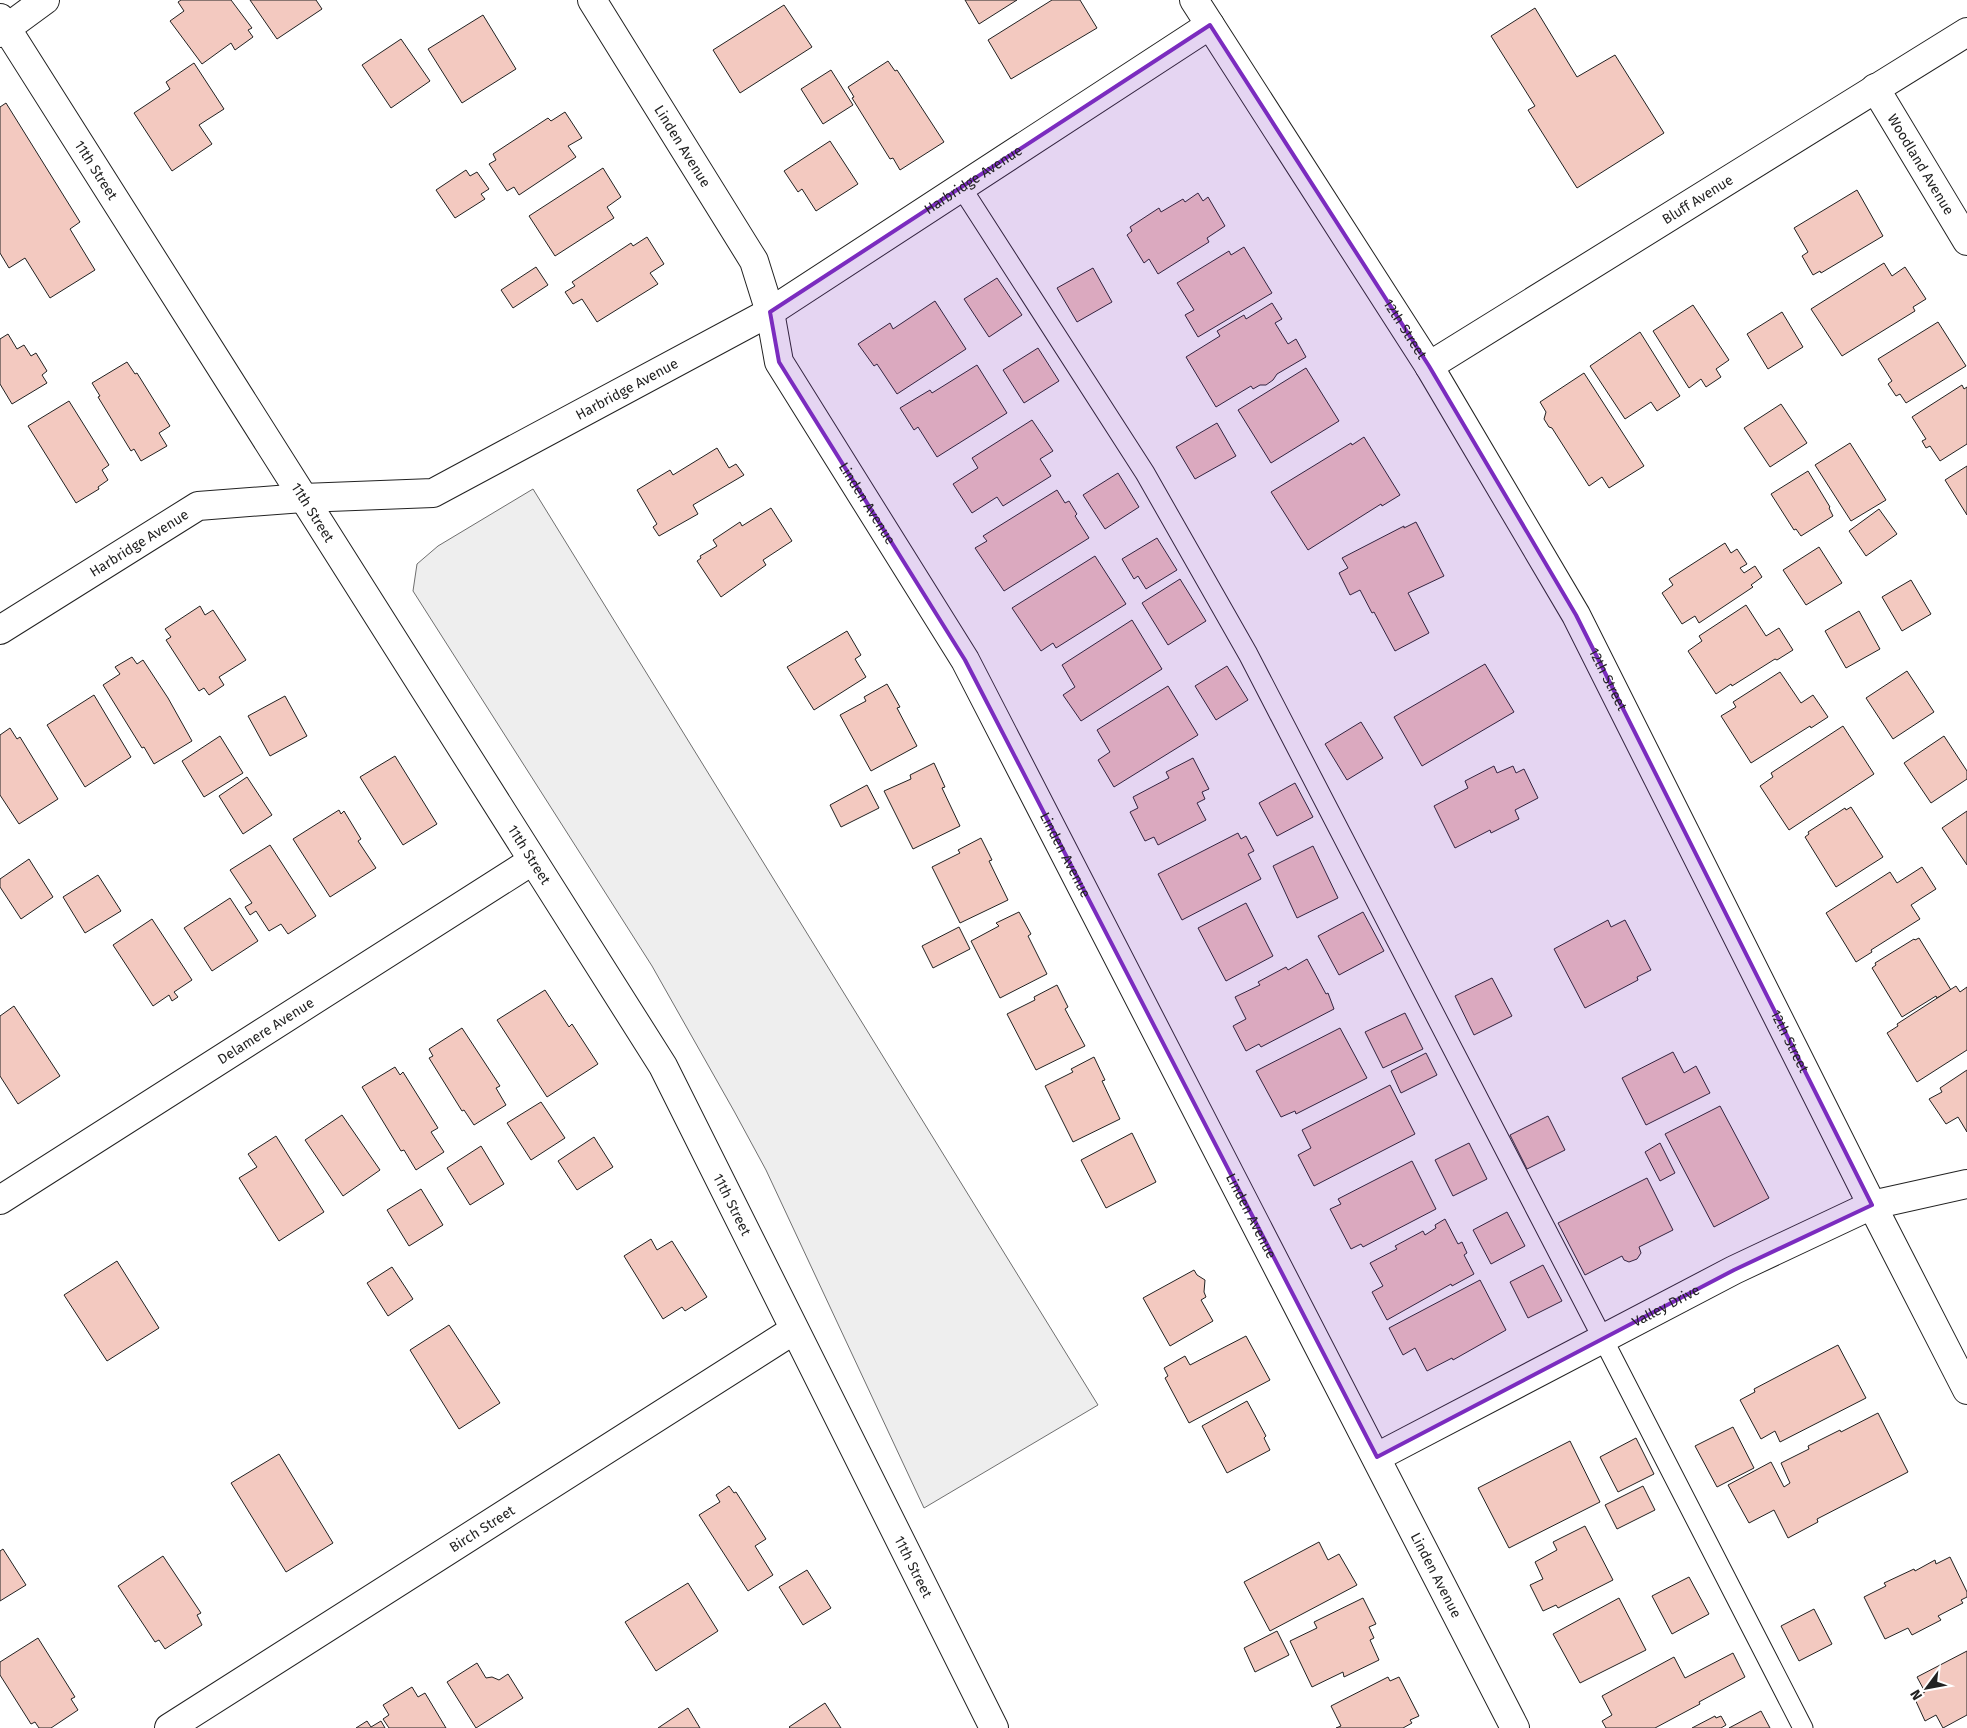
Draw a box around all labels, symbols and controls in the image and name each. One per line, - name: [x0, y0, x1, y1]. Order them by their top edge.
- street label: Linden Avenue: [651, 102, 715, 190]
- street label: Woodland Avenue: [1884, 111, 1958, 218]
- street label: 11th Street: [71, 137, 122, 204]
- street label: Harbridge Avenue: [921, 141, 1025, 218]
- street label: Bluff Avenue: [1659, 171, 1736, 228]
- street label: 12th Street: [1380, 296, 1431, 363]
- street label: Harbridge Avenue: [573, 355, 681, 423]
- street label: Linden Avenue: [835, 459, 899, 548]
- street label: 11th Street: [288, 480, 338, 546]
- street label: Harbridge Avenue: [86, 506, 192, 580]
- street label: 12th Street: [1585, 645, 1632, 714]
- street label: Linden Avenue: [1036, 809, 1094, 900]
- street label: 11th Street: [504, 822, 555, 888]
- street label: Delamere Avenue: [214, 994, 317, 1068]
- street label: 12th Street: [1767, 1007, 1813, 1076]
- street label: Linden Avenue: [1222, 1170, 1280, 1261]
- street label: 11th Street: [710, 1171, 755, 1239]
- street label: Valley Drive: [1629, 1281, 1702, 1330]
- street label: Birch Street: [446, 1501, 519, 1556]
- street label: Linden Avenue: [1407, 1530, 1465, 1621]
- street label: 11th Street: [891, 1533, 936, 1601]
- north arrow: [1902, 1663, 1952, 1713]
- text: N: [1907, 1686, 1926, 1703]

